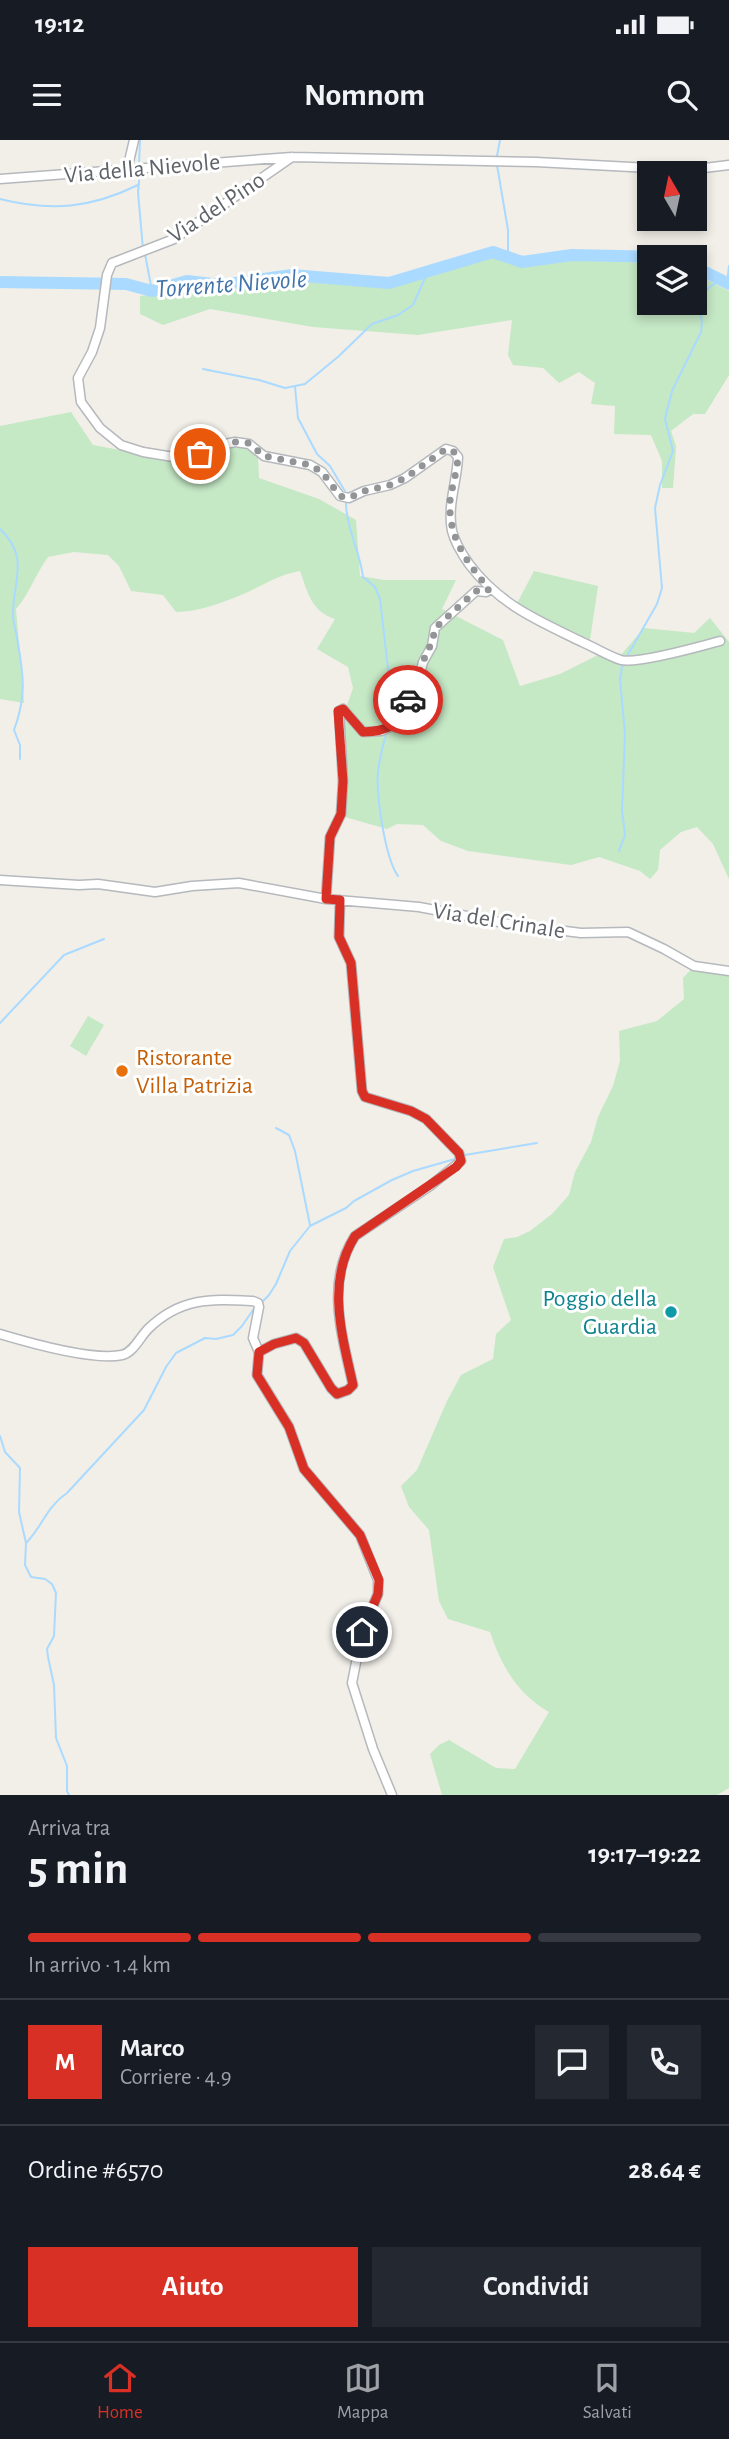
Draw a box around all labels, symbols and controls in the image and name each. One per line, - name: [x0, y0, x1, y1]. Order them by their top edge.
- text: 19:12: [35, 11, 84, 37]
- icon: menu: [28, 76, 66, 114]
- icon: search: [663, 76, 701, 114]
- text: Nomnom: [304, 79, 425, 111]
- street label: Via della Nievole: [63, 150, 221, 188]
- north arrow: [637, 161, 707, 231]
- map controls: [637, 161, 707, 315]
- street label: Via del Pino: [164, 168, 269, 248]
- button: layers: [637, 245, 707, 315]
- water label: Torrente Nievole: [155, 266, 308, 302]
- pin: [170, 424, 230, 484]
- icon: bag: [181, 435, 219, 473]
- courier: [373, 665, 443, 735]
- icon: car: [389, 681, 427, 719]
- street label: Via del Crinale: [431, 899, 567, 943]
- place label: Ristorante Villa Patrizia: [136, 1046, 253, 1098]
- marker: Ristorante Villa Patrizia: [114, 1063, 130, 1079]
- place label: Poggio della Guardia: [542, 1287, 657, 1339]
- marker: Poggio della Guardia: [663, 1304, 679, 1320]
- pin: [332, 1602, 392, 1662]
- icon: home: [343, 1613, 381, 1651]
- text: Arriva tra: [28, 1817, 110, 1840]
- text: 19:17–19:22: [588, 1841, 701, 1867]
- text: 5 min: [28, 1846, 128, 1892]
- text: In arrivo · 1.4 km: [28, 1954, 171, 1977]
- button: chat: [535, 2025, 609, 2099]
- button: phone: [627, 2025, 701, 2099]
- text: Marco: [120, 2035, 185, 2061]
- text: M: [55, 2049, 75, 2075]
- text: Corriere · 4.9: [120, 2066, 232, 2089]
- text: Ordine #6570: [28, 2157, 163, 2183]
- text: 28.64 €: [628, 2157, 701, 2183]
- button: Aiuto: [28, 2247, 358, 2327]
- button: Condividi: [372, 2247, 701, 2327]
- tab: Home: [97, 2359, 143, 2424]
- tab: Mappa: [337, 2359, 389, 2424]
- tab: Salvati: [583, 2359, 632, 2424]

